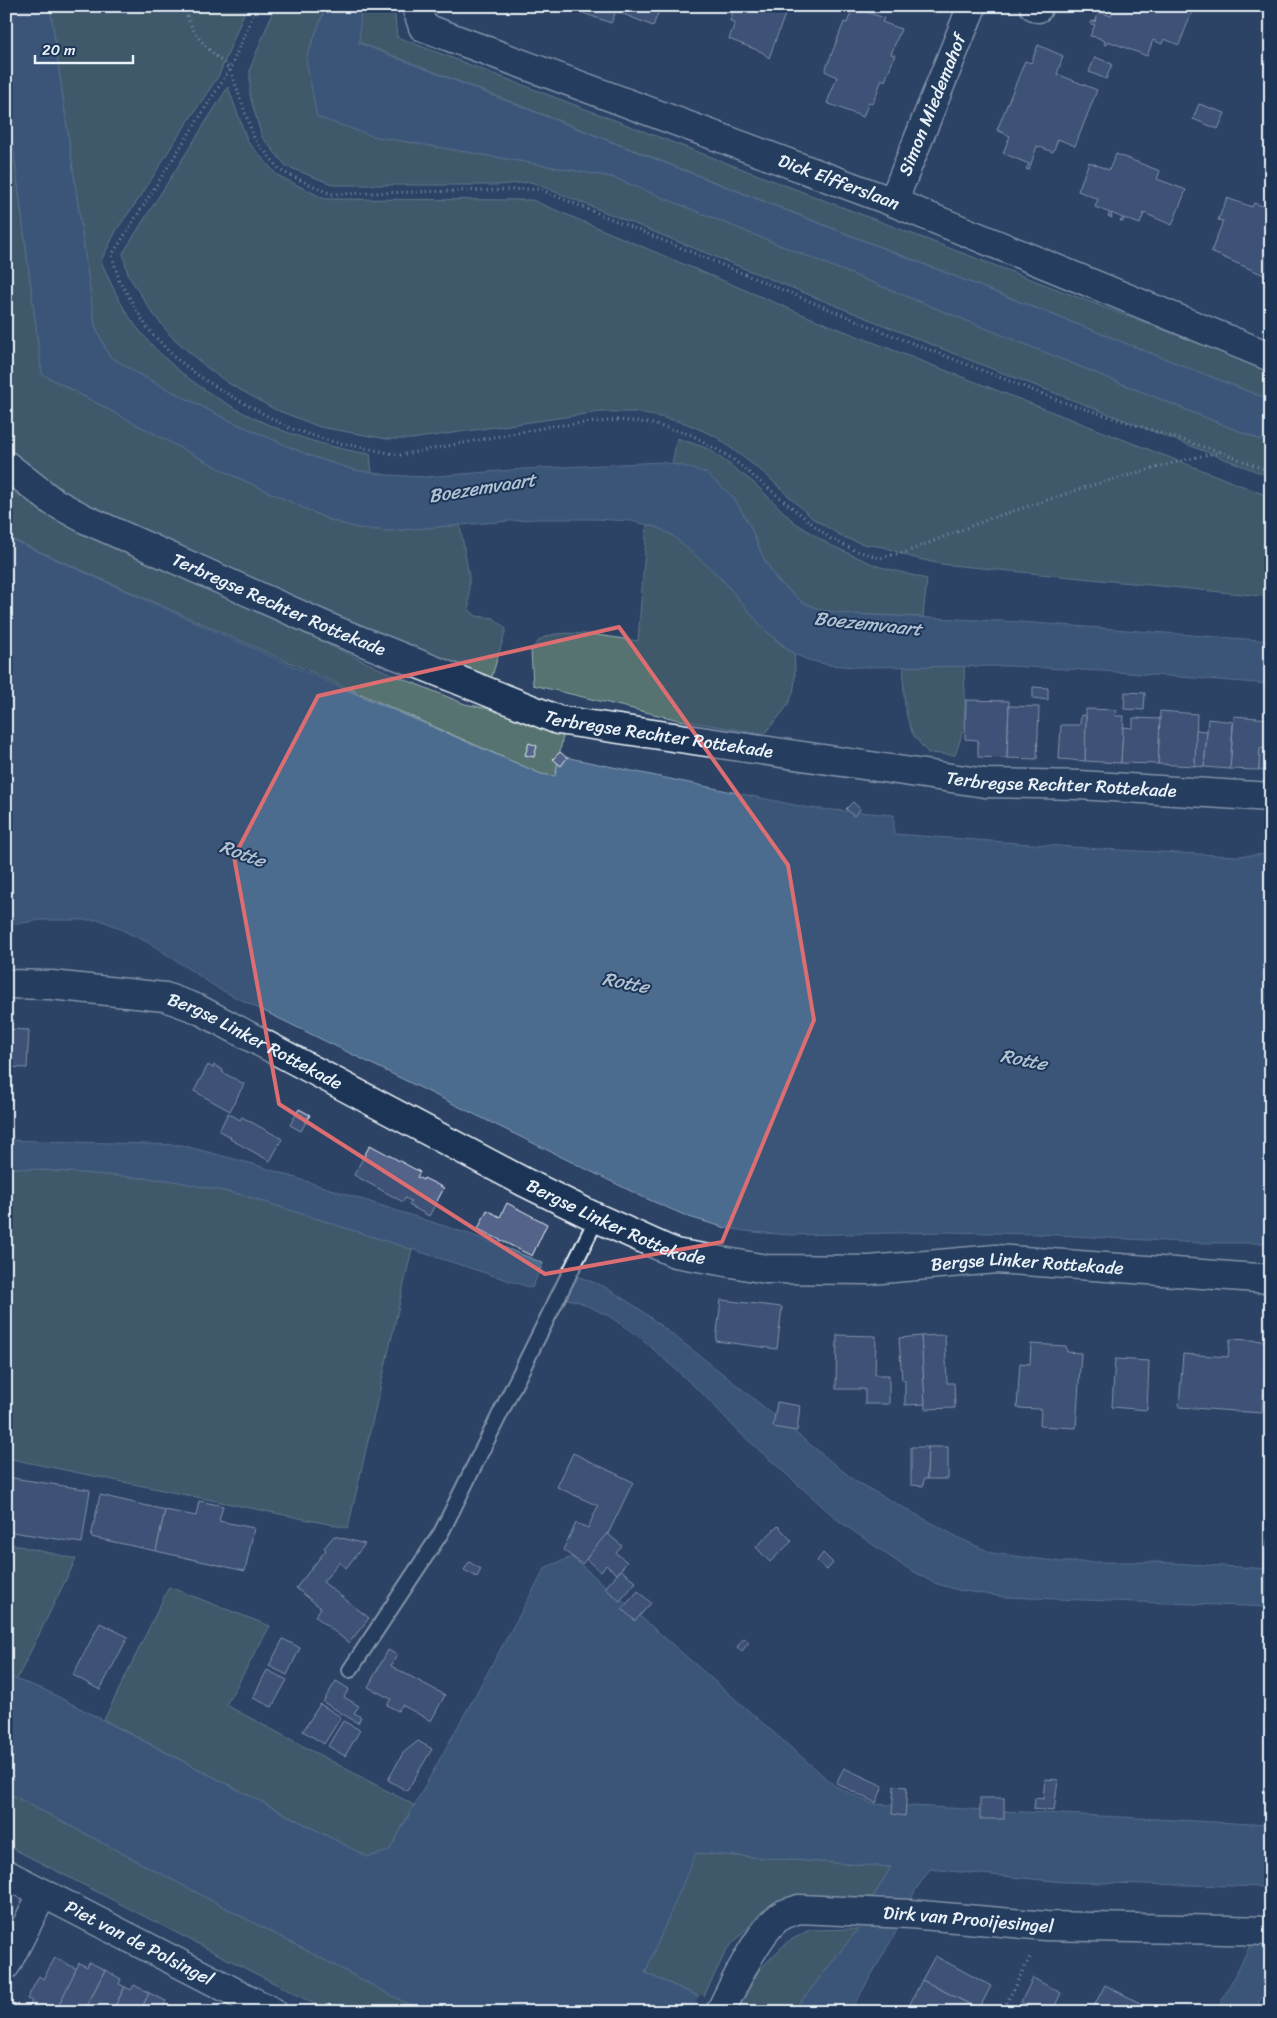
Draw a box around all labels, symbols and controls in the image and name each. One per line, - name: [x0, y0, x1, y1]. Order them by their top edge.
- street label: Simon Miedemahof: [889, 26, 976, 181]
- scale bar: [35, 32, 132, 64]
- text: 20 m: [42, 37, 76, 63]
- street label: Dick Elfferslaan: [773, 145, 905, 219]
- water label: Boezemvaart: [426, 462, 541, 512]
- street label: Terbregse Rechter Rottekade: [167, 544, 391, 665]
- water label: Boezemvaart: [812, 601, 926, 646]
- street label: Terbregse Rechter Rottekade: [540, 700, 776, 768]
- street label: Terbregse Rechter Rottekade: [944, 761, 1178, 807]
- water label: Rotte: [215, 830, 272, 878]
- water label: Rotte: [600, 962, 654, 1004]
- street label: Bergse Linker Rottekade: [163, 983, 349, 1099]
- water label: Rotte: [998, 1039, 1052, 1081]
- street label: Bergse Linker Rottekade: [521, 1170, 708, 1274]
- street label: Bergse Linker Rottekade: [930, 1243, 1125, 1284]
- street label: Piet van de Polsingel: [59, 1891, 220, 1995]
- street label: Dirk van Prooijesingel: [883, 1897, 1055, 1942]

